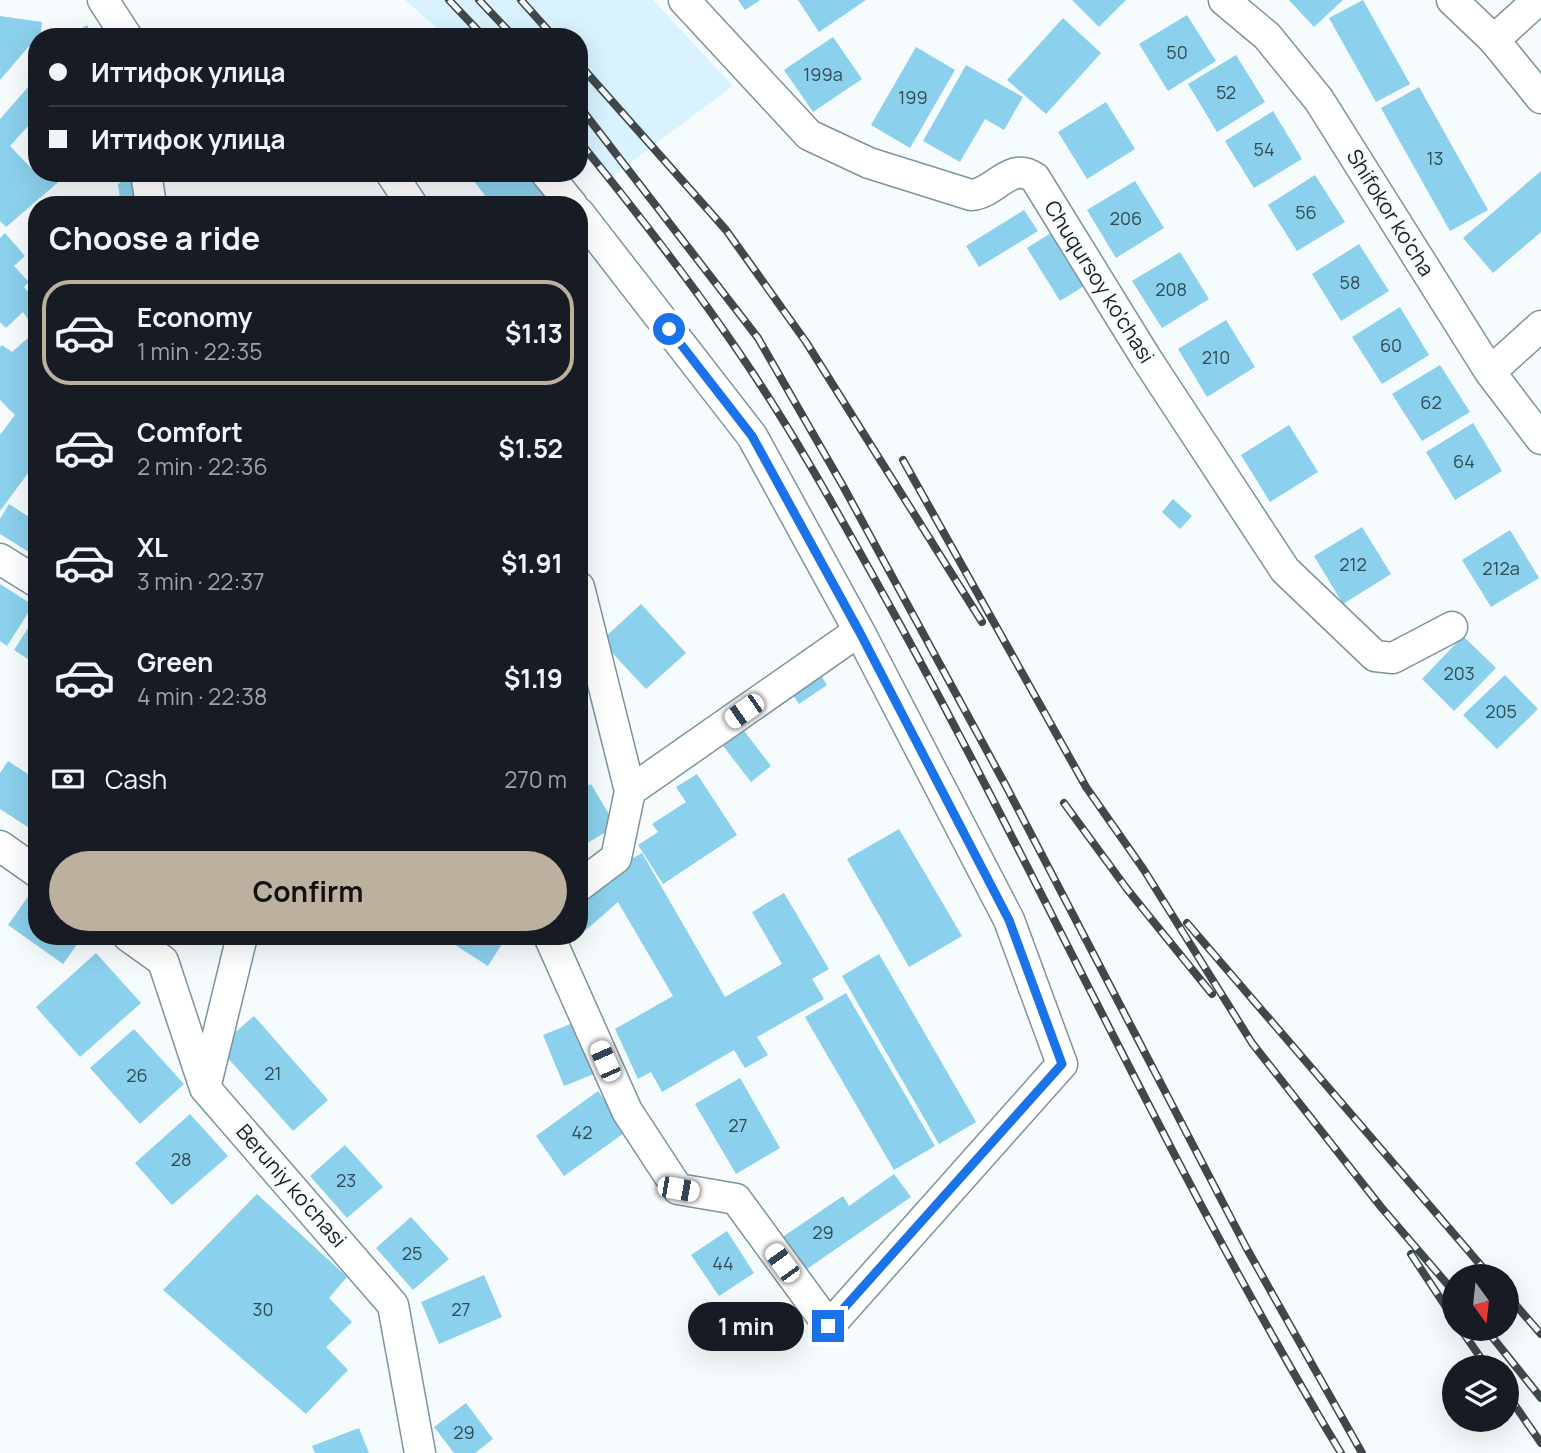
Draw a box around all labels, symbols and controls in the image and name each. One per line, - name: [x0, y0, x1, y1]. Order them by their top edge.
- house number: 50: [1166, 40, 1188, 64]
- text: Иттифок улица: [91, 54, 285, 90]
- house number: 199а: [803, 62, 843, 86]
- house number: 52: [1216, 80, 1236, 104]
- house number: 199: [898, 85, 928, 109]
- text: Иттифок улица: [91, 121, 285, 157]
- house number: 54: [1253, 137, 1275, 161]
- street label: Shifokor ko'cha: [1341, 144, 1441, 281]
- house number: 13: [1427, 146, 1443, 170]
- street label: Chuqursoy ko'chasi: [1038, 195, 1161, 368]
- house number: 56: [1295, 200, 1317, 224]
- house number: 206: [1110, 206, 1142, 230]
- text: Choose a ride: [49, 216, 260, 260]
- house number: 58: [1340, 270, 1360, 294]
- house number: 208: [1155, 277, 1187, 301]
- text: Economy: [137, 299, 252, 335]
- icon: car: [53, 301, 116, 364]
- route start: [653, 313, 685, 345]
- text: $1.13: [505, 315, 563, 351]
- house number: 60: [1380, 333, 1402, 357]
- text: 1 min · 22:35: [137, 335, 263, 367]
- house number: 210: [1202, 345, 1230, 369]
- house number: 62: [1420, 390, 1442, 414]
- text: Comfort: [137, 414, 243, 450]
- icon: car: [53, 416, 116, 479]
- text: $1.52: [498, 430, 563, 466]
- house number: 64: [1453, 449, 1475, 473]
- text: 2 min · 22:36: [137, 450, 268, 482]
- text: XL: [137, 529, 168, 565]
- icon: car: [53, 531, 116, 594]
- text: $1.91: [501, 545, 563, 581]
- house number: 212: [1339, 552, 1367, 576]
- house number: 212а: [1482, 556, 1520, 580]
- text: 3 min · 22:37: [137, 565, 265, 597]
- text: Green: [137, 644, 213, 680]
- icon: car: [53, 646, 116, 709]
- text: $1.19: [504, 660, 563, 696]
- house number: 203: [1443, 661, 1475, 685]
- text: 4 min · 22:38: [137, 680, 267, 712]
- car: [721, 690, 768, 732]
- house number: 205: [1485, 699, 1517, 723]
- icon: cash: [49, 760, 87, 798]
- text: Cash: [105, 761, 167, 797]
- text: 270 m: [504, 763, 567, 795]
- button: Confirm: [49, 851, 567, 931]
- car: [587, 1038, 624, 1084]
- house number: 21: [264, 1061, 282, 1085]
- house number: 26: [126, 1063, 148, 1087]
- house number: 27: [728, 1113, 748, 1137]
- street label: Beruniy ko'chasi: [230, 1118, 353, 1253]
- house number: 42: [572, 1120, 592, 1144]
- house number: 28: [171, 1147, 191, 1171]
- house number: 23: [336, 1168, 356, 1192]
- car: [656, 1175, 701, 1203]
- house number: 29: [812, 1220, 834, 1244]
- car: [762, 1240, 803, 1286]
- house number: 25: [402, 1241, 422, 1265]
- house number: 44: [712, 1251, 734, 1275]
- north arrow: [1442, 1264, 1519, 1340]
- map controls: [1442, 1264, 1519, 1432]
- house number: 30: [253, 1297, 273, 1321]
- house number: 27: [451, 1297, 471, 1321]
- callout: 1 min: [688, 1302, 804, 1350]
- text: 1 min: [718, 1310, 774, 1342]
- route end: [812, 1310, 844, 1342]
- button: layers: [1442, 1355, 1519, 1432]
- house number: 29: [453, 1420, 475, 1444]

